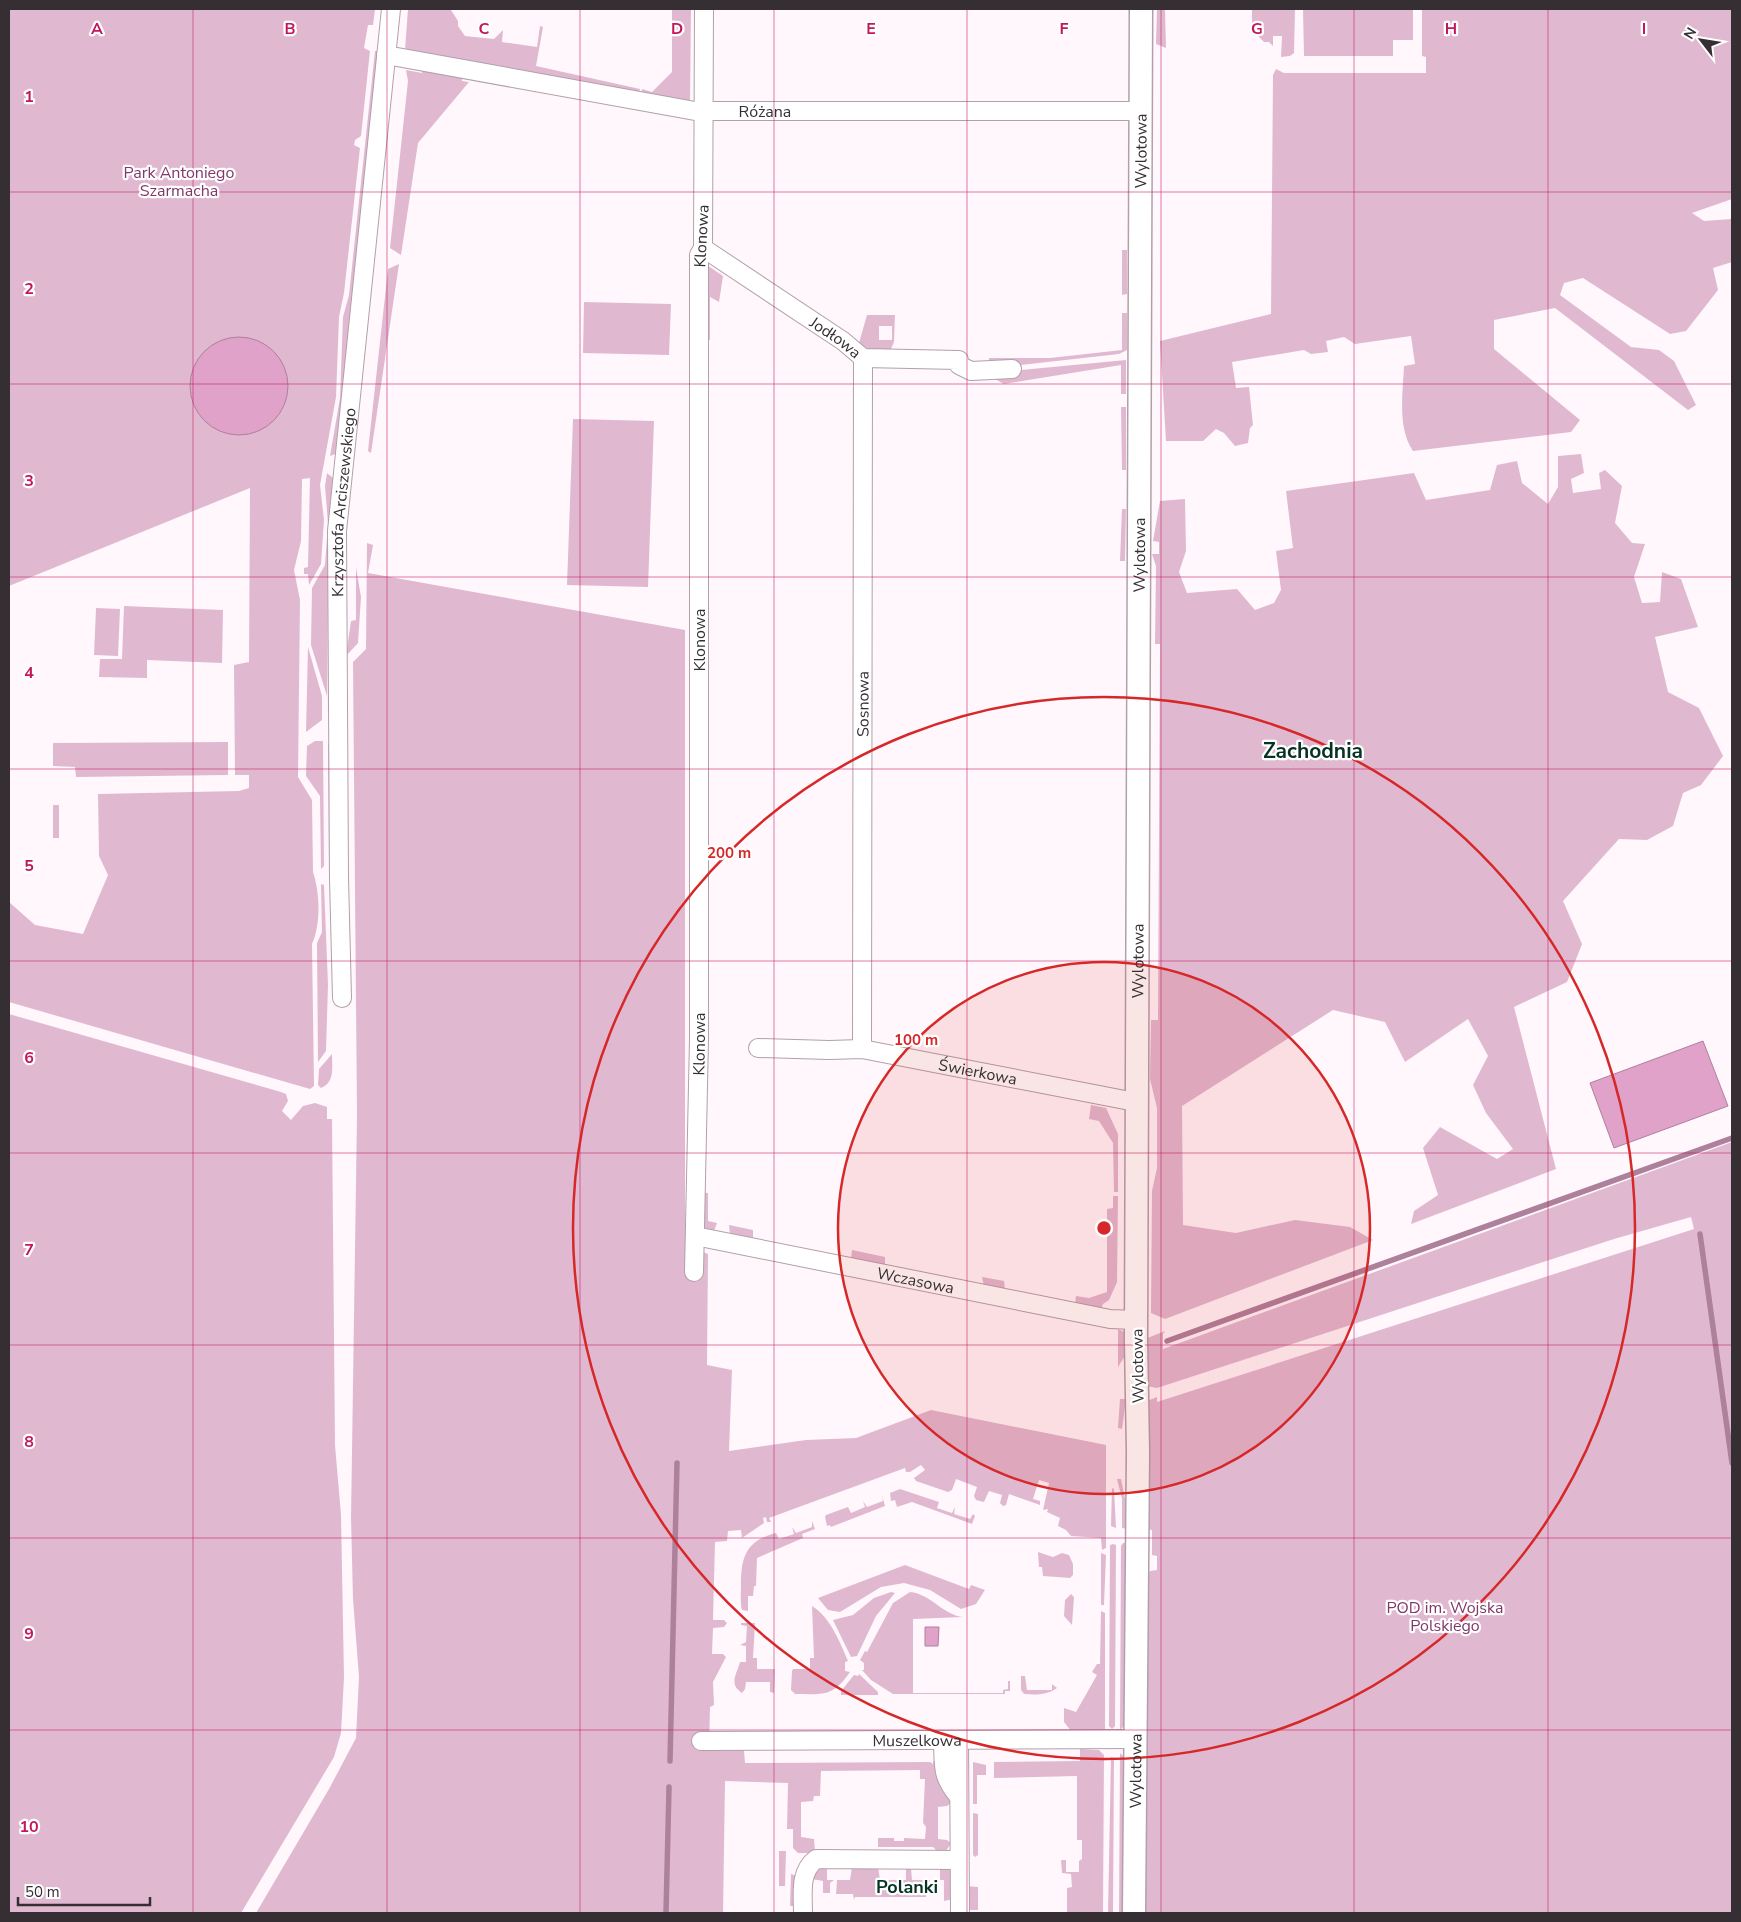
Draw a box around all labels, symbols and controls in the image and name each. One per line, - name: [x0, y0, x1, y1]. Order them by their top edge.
- north arrow: [1676, 15, 1726, 65]
- text: A: [91, 18, 103, 40]
- text: B: [284, 18, 296, 40]
- text: C: [479, 18, 490, 40]
- text: D: [671, 18, 683, 40]
- text: E: [866, 18, 876, 40]
- text: F: [1060, 18, 1069, 40]
- text: G: [1251, 18, 1263, 40]
- text: H: [1445, 18, 1457, 40]
- text: I: [1642, 18, 1646, 40]
- text: N: [1679, 24, 1701, 43]
- text: 1: [24, 86, 34, 108]
- street label: Różana: [739, 101, 791, 123]
- street label: Wylotowa: [1130, 114, 1153, 189]
- park label: Park Antoniego Szarmacha: [124, 162, 235, 202]
- street label: Klonowa: [689, 204, 715, 268]
- text: 2: [24, 278, 34, 300]
- street label: Jodłowa: [804, 311, 866, 364]
- street label: Krzysztofa Arciszewskiego: [327, 407, 362, 597]
- text: 3: [24, 470, 34, 492]
- street label: Wylotowa: [1129, 518, 1151, 593]
- street label: Klonowa: [689, 608, 711, 672]
- text: 4: [24, 662, 34, 684]
- street label: Sosnowa: [852, 671, 875, 737]
- district label: Zachodnia: [1263, 737, 1363, 765]
- text: 200 m: [707, 843, 751, 863]
- text: 5: [24, 855, 34, 877]
- street label: Wylotowa: [1127, 924, 1150, 999]
- street label: Klonowa: [688, 1012, 711, 1076]
- text: 100 m: [894, 1030, 938, 1050]
- text: 6: [24, 1047, 34, 1069]
- street label: Świerkowa: [936, 1054, 1019, 1091]
- centre of rings: [1095, 1219, 1113, 1237]
- text: 7: [24, 1239, 34, 1261]
- street label: Wczasowa: [875, 1263, 956, 1300]
- street label: Wylotowa: [1126, 1328, 1150, 1404]
- text: 8: [24, 1431, 34, 1453]
- park label: POD im. Wojska Polskiego: [1387, 1597, 1503, 1637]
- text: 9: [24, 1623, 34, 1645]
- street label: Muszelkowa: [872, 1730, 962, 1752]
- street label: Wylotowa: [1125, 1733, 1148, 1809]
- text: 10: [19, 1816, 39, 1838]
- scale bar: [18, 1874, 150, 1906]
- district label: Polanki: [876, 1875, 938, 1899]
- text: 50 m: [25, 1882, 60, 1902]

